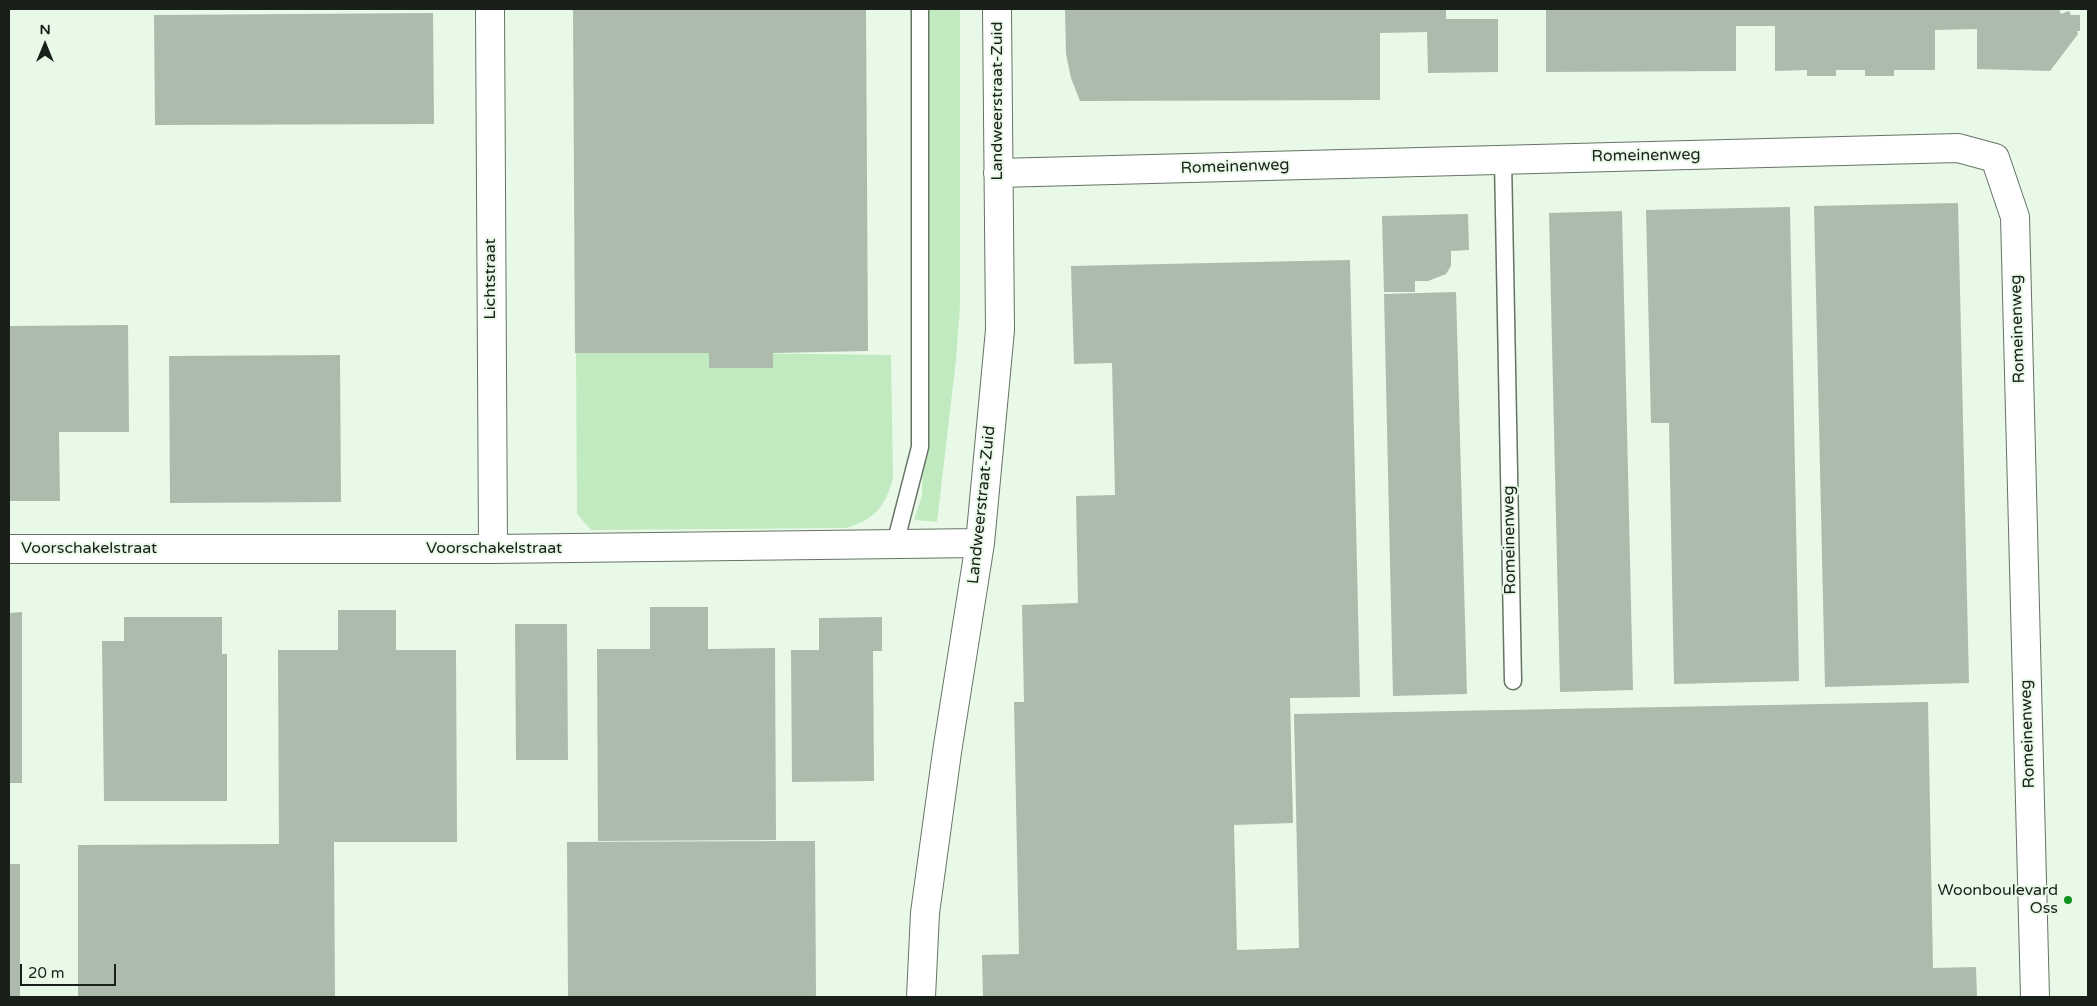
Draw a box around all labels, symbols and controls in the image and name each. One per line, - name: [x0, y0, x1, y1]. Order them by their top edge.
- north arrow: [20, 20, 70, 70]
- text: N: [39, 21, 51, 38]
- street label: Landweerstraat-Zuid: [988, 21, 1008, 181]
- street label: Romeinenweg: [1591, 145, 1701, 167]
- street label: Romeinenweg: [1180, 156, 1290, 178]
- street label: Lichtstraat: [481, 238, 501, 320]
- street label: Romeinenweg: [2007, 274, 2029, 384]
- street label: Landweerstraat-Zuid: [964, 425, 1000, 585]
- street label: Romeinenweg: [1499, 485, 1521, 595]
- street label: Voorschakelstraat: [21, 539, 157, 559]
- street label: Voorschakelstraat: [426, 539, 562, 559]
- street label: Romeinenweg: [2017, 679, 2039, 789]
- place label: Woonboulevard Oss: [1937, 881, 2058, 919]
- marker: Woonboulevard Oss: [2062, 894, 2074, 906]
- scale bar: [22, 954, 119, 986]
- text: 20 m: [28, 964, 65, 982]

